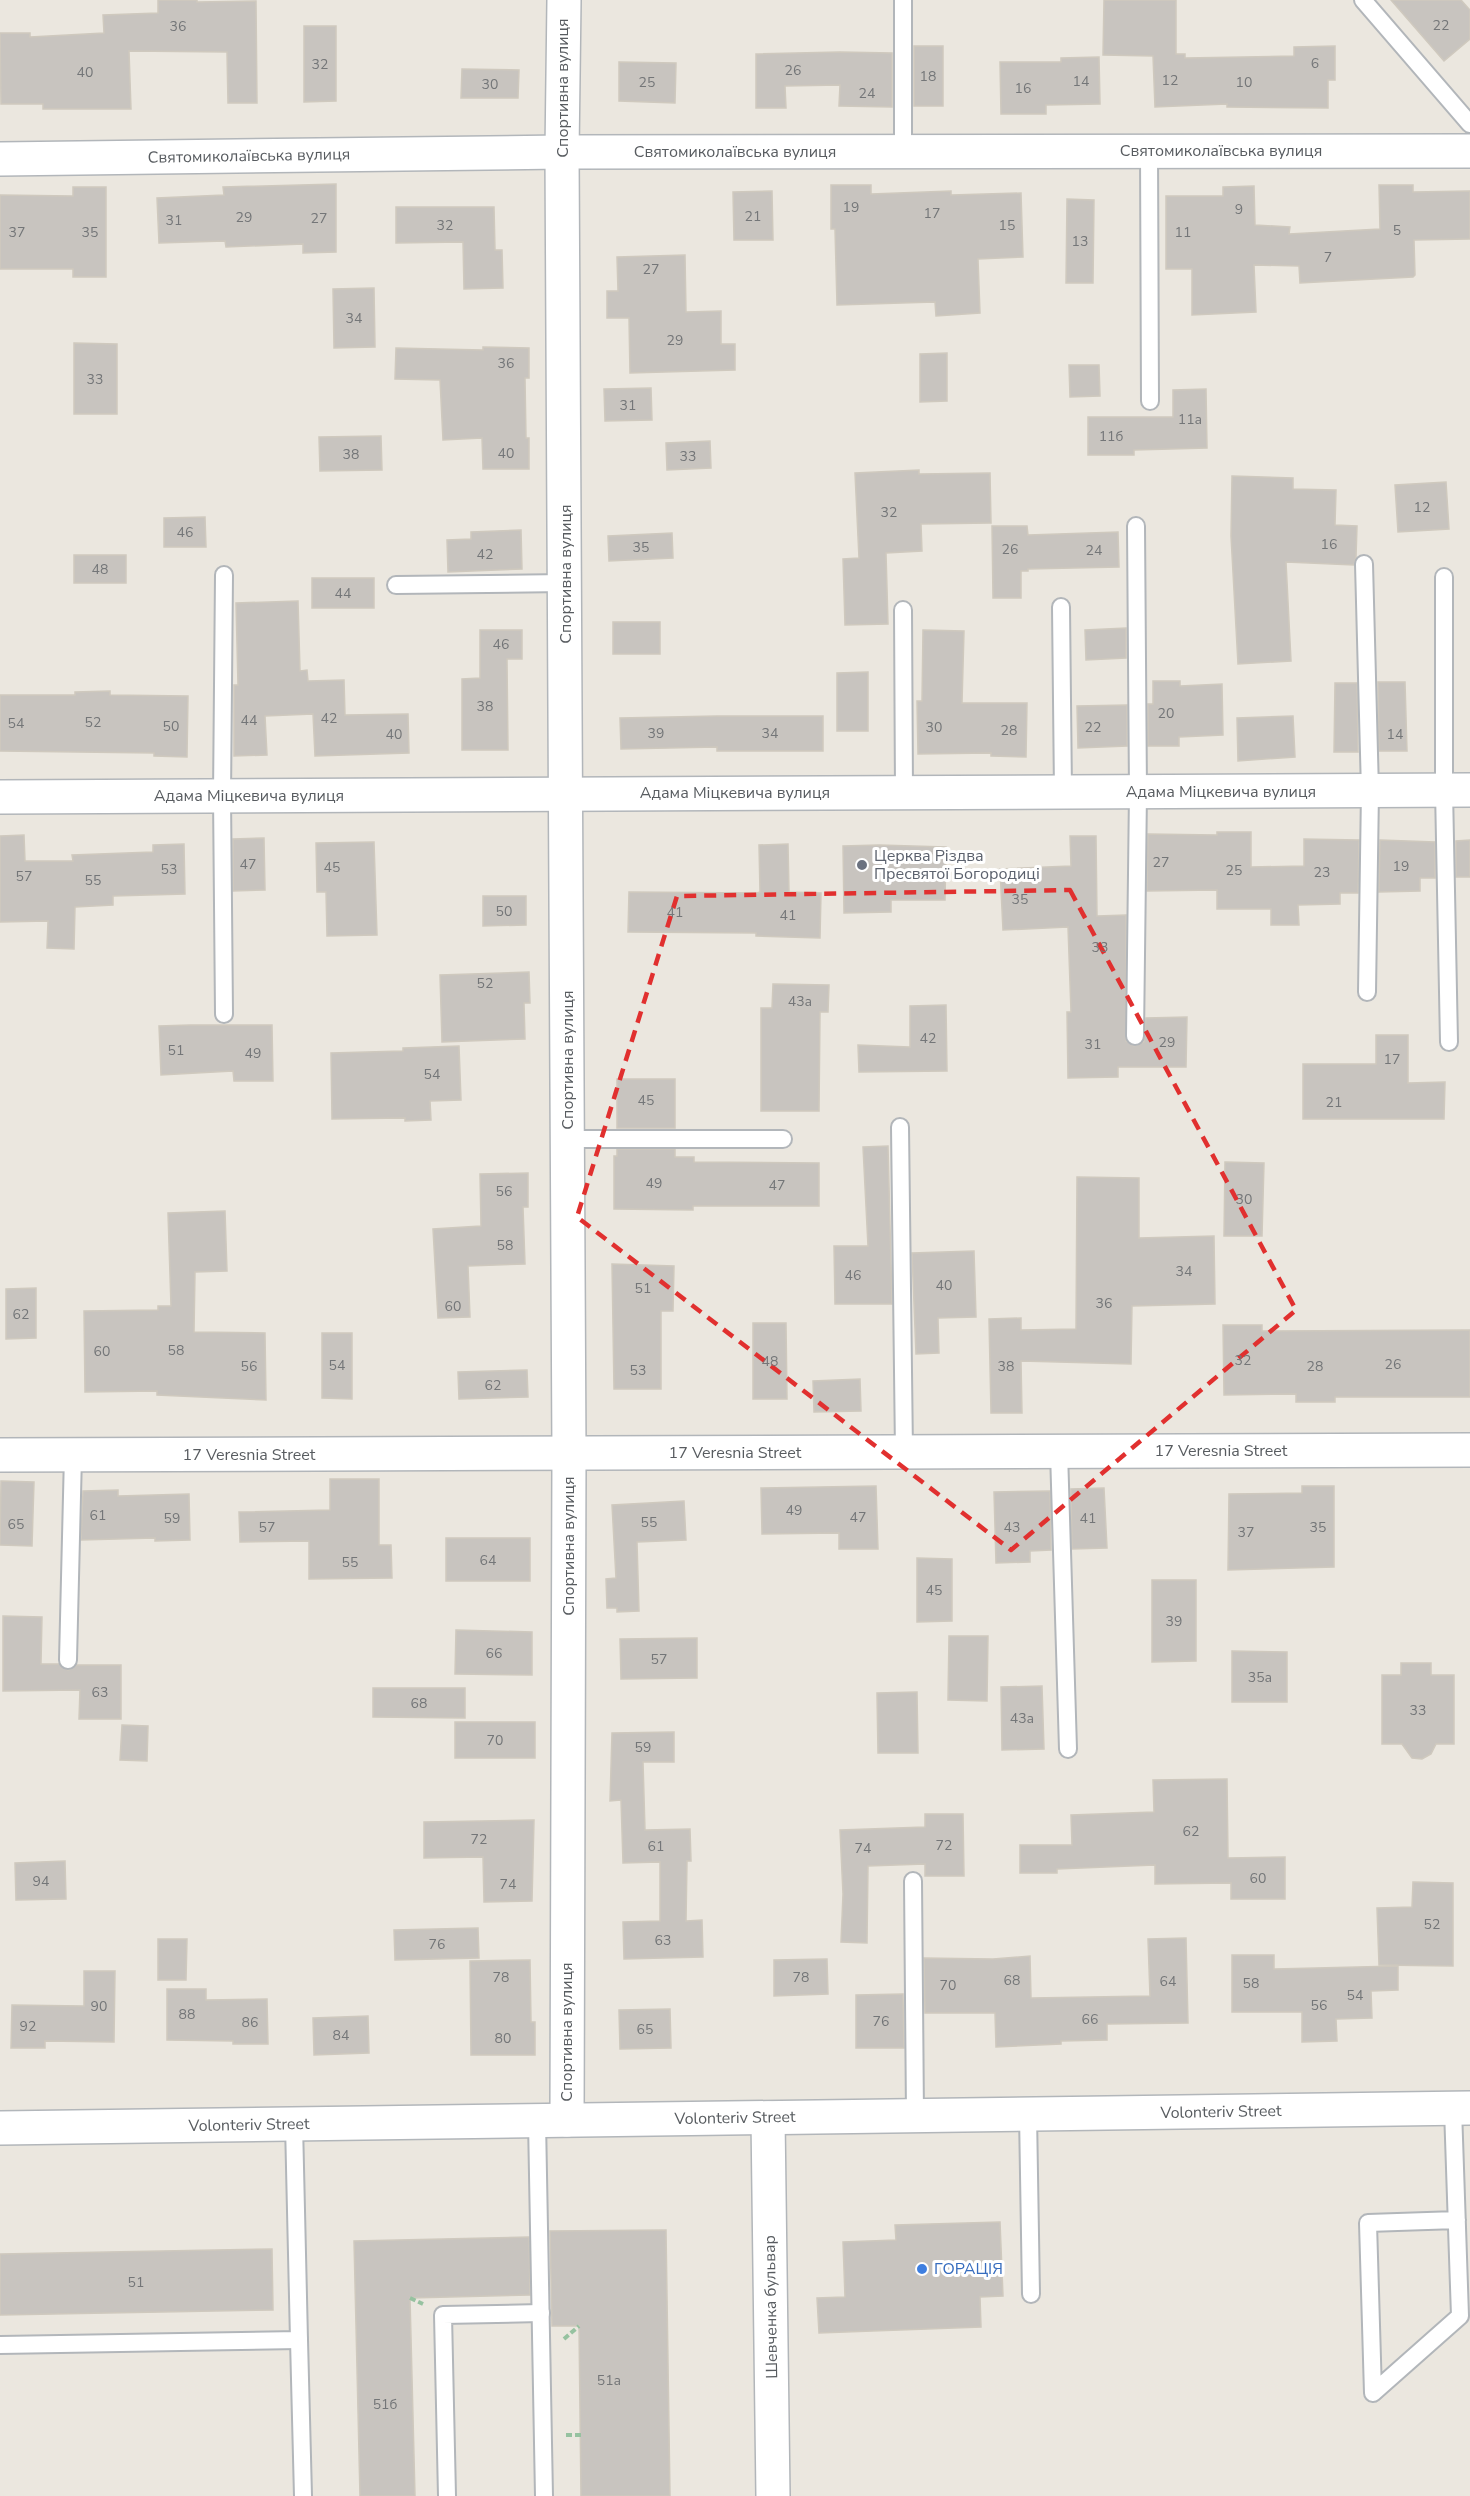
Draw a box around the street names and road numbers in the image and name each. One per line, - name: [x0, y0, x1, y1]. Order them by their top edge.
- street label: Спортивна вулиця: [552, 18, 574, 158]
- street label: Святомиколаївська вулиця: [1120, 140, 1322, 162]
- street label: Святомиколаївська вулиця: [634, 141, 836, 163]
- street label: Святомиколаївська вулиця: [148, 143, 350, 169]
- street label: Спортивна вулиця: [555, 504, 577, 644]
- street label: Адама Міцкевича вулиця: [1126, 781, 1316, 803]
- street label: Адама Міцкевича вулиця: [640, 782, 830, 804]
- street label: Адама Міцкевича вулиця: [154, 785, 344, 807]
- street label: Спортивна вулиця: [557, 990, 579, 1130]
- street label: 17 Veresnia Street: [1155, 1440, 1288, 1462]
- street label: 17 Veresnia Street: [669, 1442, 802, 1464]
- street label: 17 Veresnia Street: [183, 1444, 316, 1466]
- street label: Спортивна вулиця: [558, 1476, 580, 1616]
- street label: Спортивна вулиця: [556, 1962, 578, 2102]
- street label: Volonteriv Street: [1159, 2100, 1282, 2124]
- street label: Volonteriv Street: [673, 2106, 796, 2130]
- street label: Volonteriv Street: [187, 2113, 310, 2137]
- street label: Шевченка бульвар: [759, 2235, 783, 2379]

